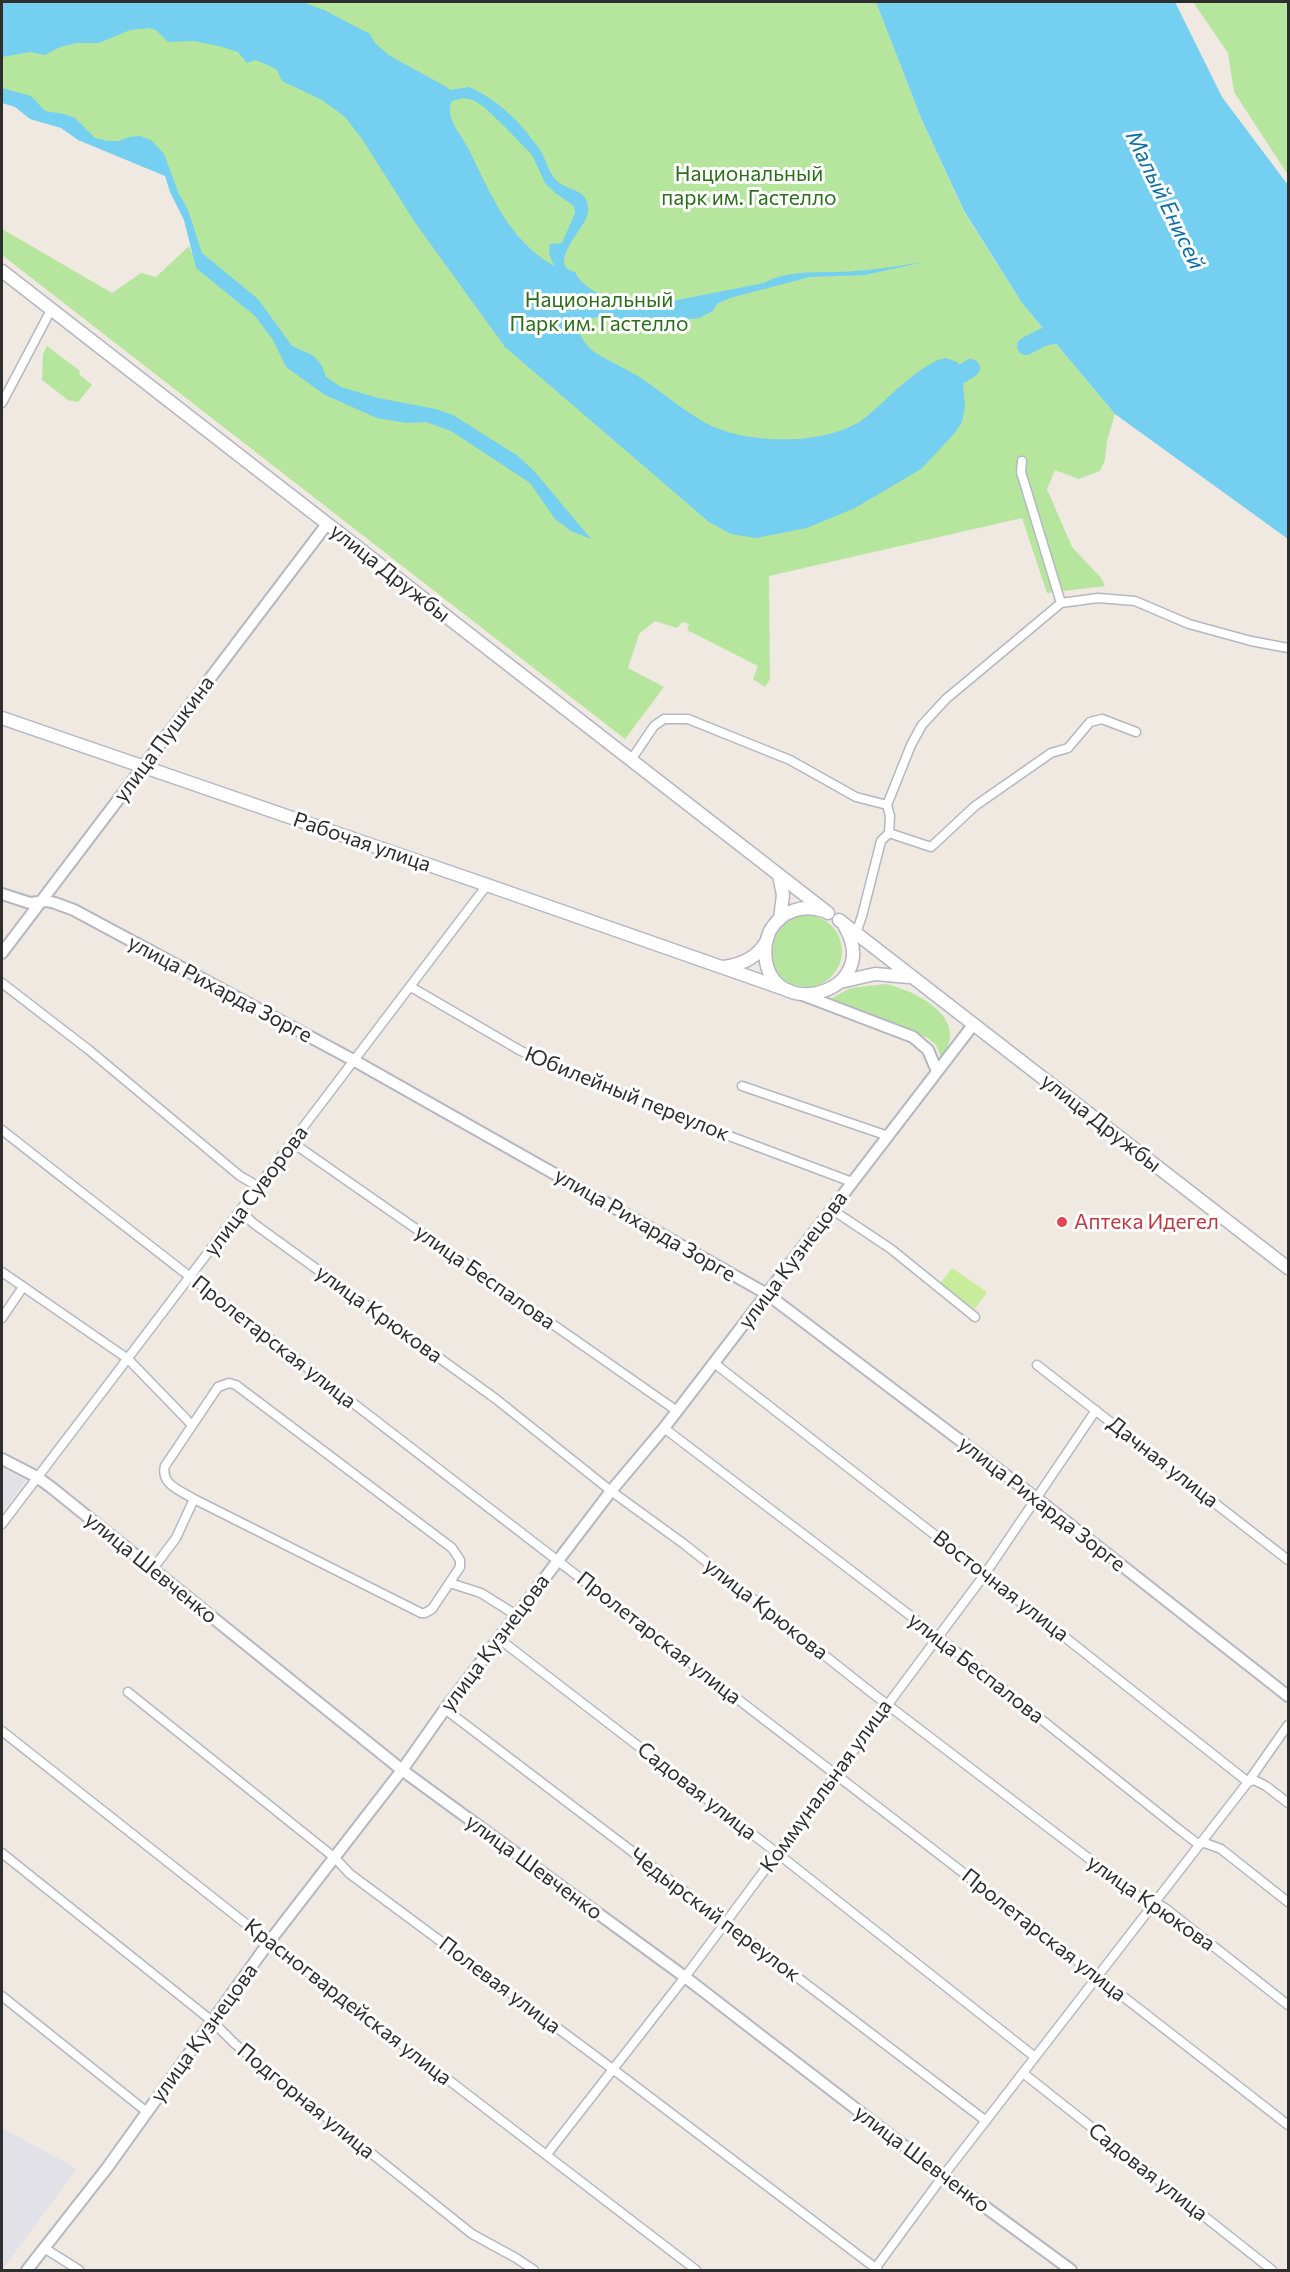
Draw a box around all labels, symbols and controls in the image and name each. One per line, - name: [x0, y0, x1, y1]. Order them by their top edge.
- water label: Малый Енисей: [1120, 126, 1210, 274]
- park label: Национальный парк им. Гастелло: [661, 161, 837, 211]
- park label: Национальный Парк им. Гастелло: [509, 287, 689, 337]
- street label: улица Дружбы: [325, 518, 455, 628]
- street label: улица Пушкина: [108, 671, 220, 807]
- street label: Рабочая улица: [290, 807, 434, 877]
- street label: улица Рихарда Зорге: [123, 930, 317, 1048]
- street label: Юбилейный переулок: [521, 1041, 733, 1147]
- street label: улица Дружбы: [1036, 1068, 1166, 1178]
- street label: улица Суворова: [199, 1121, 313, 1261]
- street label: улица Рихарда Зорге: [550, 1163, 740, 1287]
- street label: улица Кузнецова: [733, 1186, 853, 1334]
- place label: Аптека Идегел: [1074, 1209, 1219, 1235]
- marker: Аптека Идегел: [1055, 1215, 1069, 1229]
- street label: улица Беспалова: [410, 1219, 560, 1335]
- street label: улица Крюкова: [311, 1260, 447, 1368]
- street label: Пролетарская улица: [187, 1270, 361, 1414]
- street label: Дачная улица: [1103, 1411, 1223, 1513]
- street label: улица Рихарда Зорге: [953, 1431, 1131, 1577]
- street label: улица Шевченко: [80, 1507, 222, 1629]
- street label: Восточная улица: [928, 1525, 1074, 1647]
- street label: улица Крюкова: [699, 1553, 833, 1665]
- street label: Пролетарская улица: [572, 1566, 746, 1710]
- street label: улица Кузнецова: [435, 1569, 555, 1717]
- street label: улица Беспалова: [903, 1607, 1049, 1729]
- street label: Коммунальная улица: [755, 1695, 897, 1877]
- street label: Садовая улица: [632, 1737, 762, 1845]
- street label: улица Шевченко: [461, 1809, 607, 1925]
- street label: Чедырский переулок: [625, 1843, 805, 1987]
- street label: улица Крюкова: [1082, 1850, 1220, 1956]
- street label: Пролетарская улица: [957, 1863, 1131, 2007]
- street label: Красногвардейская улица: [239, 1913, 457, 2091]
- street label: Полевая улица: [434, 1931, 566, 2039]
- street label: улица Кузнецова: [145, 1959, 263, 2107]
- street label: Подгорная улица: [232, 2038, 380, 2164]
- street label: улица Шевченко: [849, 2100, 995, 2218]
- street label: Садовая улица: [1083, 2118, 1213, 2226]

